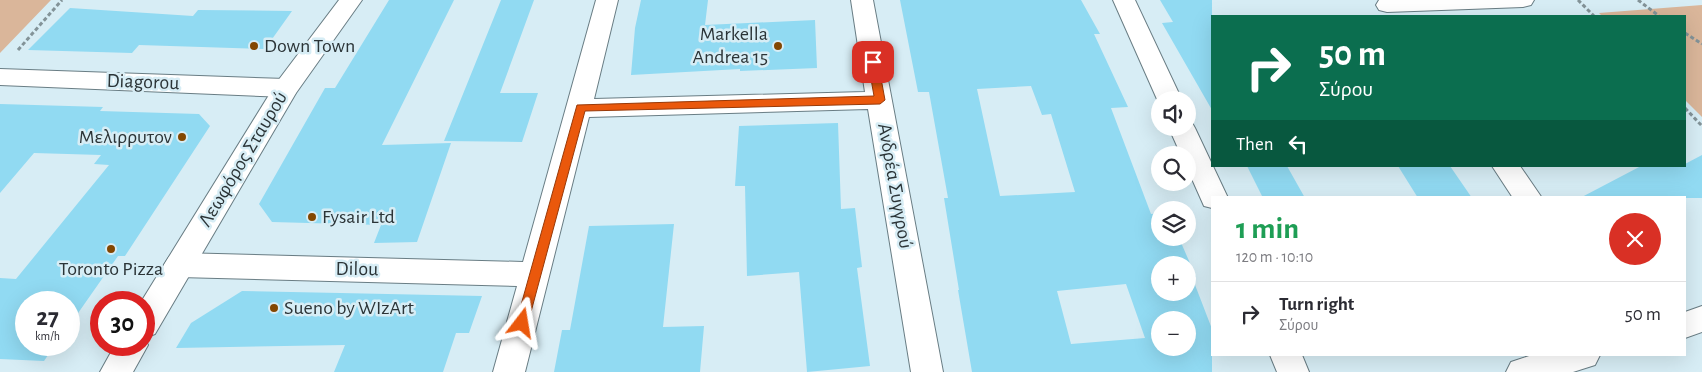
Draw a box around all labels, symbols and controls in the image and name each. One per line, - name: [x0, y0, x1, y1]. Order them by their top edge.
- place label: Markella Andrea 15: [693, 24, 768, 67]
- icon: right: [1236, 35, 1301, 100]
- place label: Down Town: [264, 36, 355, 56]
- text: 50 m: [1319, 37, 1386, 72]
- marker: Down Town: [248, 40, 260, 52]
- marker: Markella Andrea 15: [772, 40, 784, 52]
- pin: [852, 41, 894, 83]
- icon: arrive: [859, 48, 887, 76]
- street label: Diagorou: [106, 71, 180, 93]
- text: Σύρου: [1319, 78, 1373, 100]
- street label: Λεωφόρος Σταυρού: [195, 88, 291, 230]
- map controls: [1151, 91, 1196, 356]
- button: sound: [1151, 91, 1196, 136]
- street label: Ανδρέα Συγγρού: [874, 122, 916, 250]
- place label: Μελιρρυτον: [79, 127, 172, 147]
- icon: left: [1284, 130, 1312, 158]
- marker: Μελιρρυτον: [176, 131, 188, 143]
- text: Then: [1236, 135, 1274, 154]
- button: search: [1151, 146, 1196, 191]
- button: layers: [1151, 201, 1196, 246]
- place label: Fysair Ltd: [322, 207, 395, 227]
- marker: Fysair Ltd: [306, 211, 318, 223]
- button: close: [1609, 213, 1661, 265]
- text: 1 min: [1236, 214, 1299, 244]
- marker: Toronto Pizza: [105, 243, 117, 255]
- text: 120 m · 10:10: [1236, 249, 1313, 265]
- button: +: [1151, 256, 1196, 301]
- place label: Toronto Pizza: [59, 259, 163, 279]
- street label: Dilou: [335, 259, 379, 279]
- speed limit sign: 30: [90, 291, 155, 356]
- text: Turn right: [1279, 295, 1354, 314]
- position arrow: [495, 296, 547, 348]
- place label: Sueno by WIzArt: [284, 298, 414, 318]
- icon: right: [1236, 300, 1264, 328]
- marker: Sueno by WIzArt: [268, 302, 280, 314]
- text: 27: [36, 305, 59, 330]
- text: 50 m: [1625, 305, 1661, 324]
- button: −: [1151, 311, 1196, 356]
- text: Σύρου: [1279, 317, 1318, 333]
- text: km/h: [35, 330, 60, 342]

